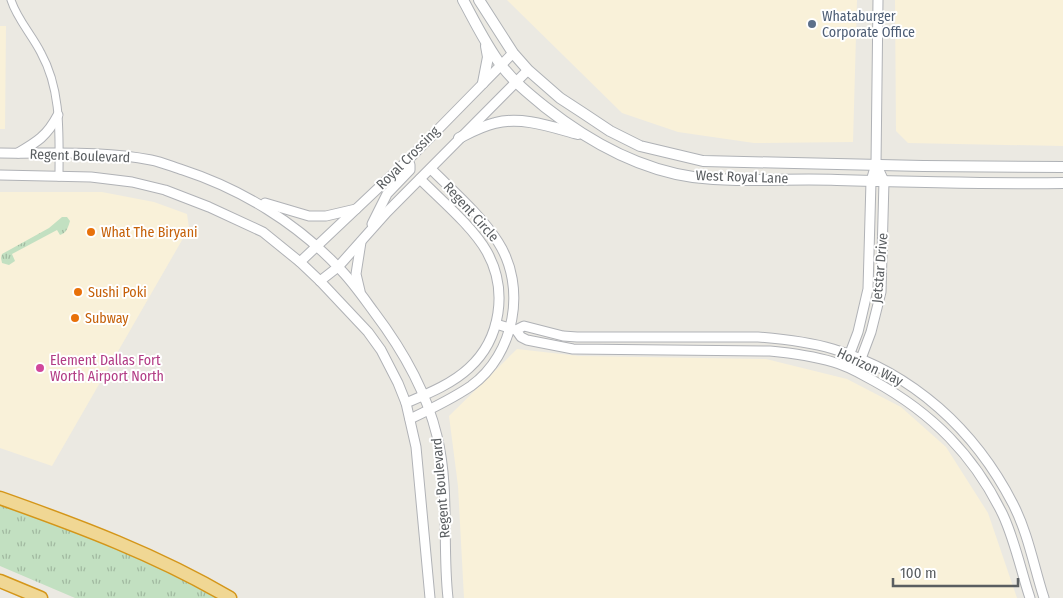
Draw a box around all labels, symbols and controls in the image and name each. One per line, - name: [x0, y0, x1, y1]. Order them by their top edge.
- place label: Whataburger Corporate Office: [822, 8, 915, 41]
- marker: Whataburger Corporate Office: [806, 18, 818, 30]
- street label: Royal Crossing: [373, 123, 443, 193]
- street label: Regent Boulevard: [29, 146, 131, 166]
- street label: West Royal Lane: [695, 167, 789, 187]
- street label: Regent Circle: [440, 179, 502, 245]
- place label: What The Biryani: [101, 224, 198, 241]
- marker: What The Biryani: [85, 226, 97, 238]
- street label: Jetstar Drive: [868, 232, 892, 304]
- place label: Sushi Poki: [88, 284, 147, 301]
- marker: Sushi Poki: [72, 286, 84, 298]
- place label: Subway: [85, 310, 129, 327]
- marker: Subway: [69, 312, 81, 324]
- street label: Horizon Way: [834, 344, 906, 390]
- place label: Element Dallas Fort Worth Airport North: [50, 352, 164, 385]
- marker: Element Dallas Fort Worth Airport North: [34, 362, 46, 374]
- street label: Regent Boulevard: [428, 437, 454, 539]
- scale bar: [893, 556, 1018, 588]
- text: 100 m: [900, 564, 937, 582]

